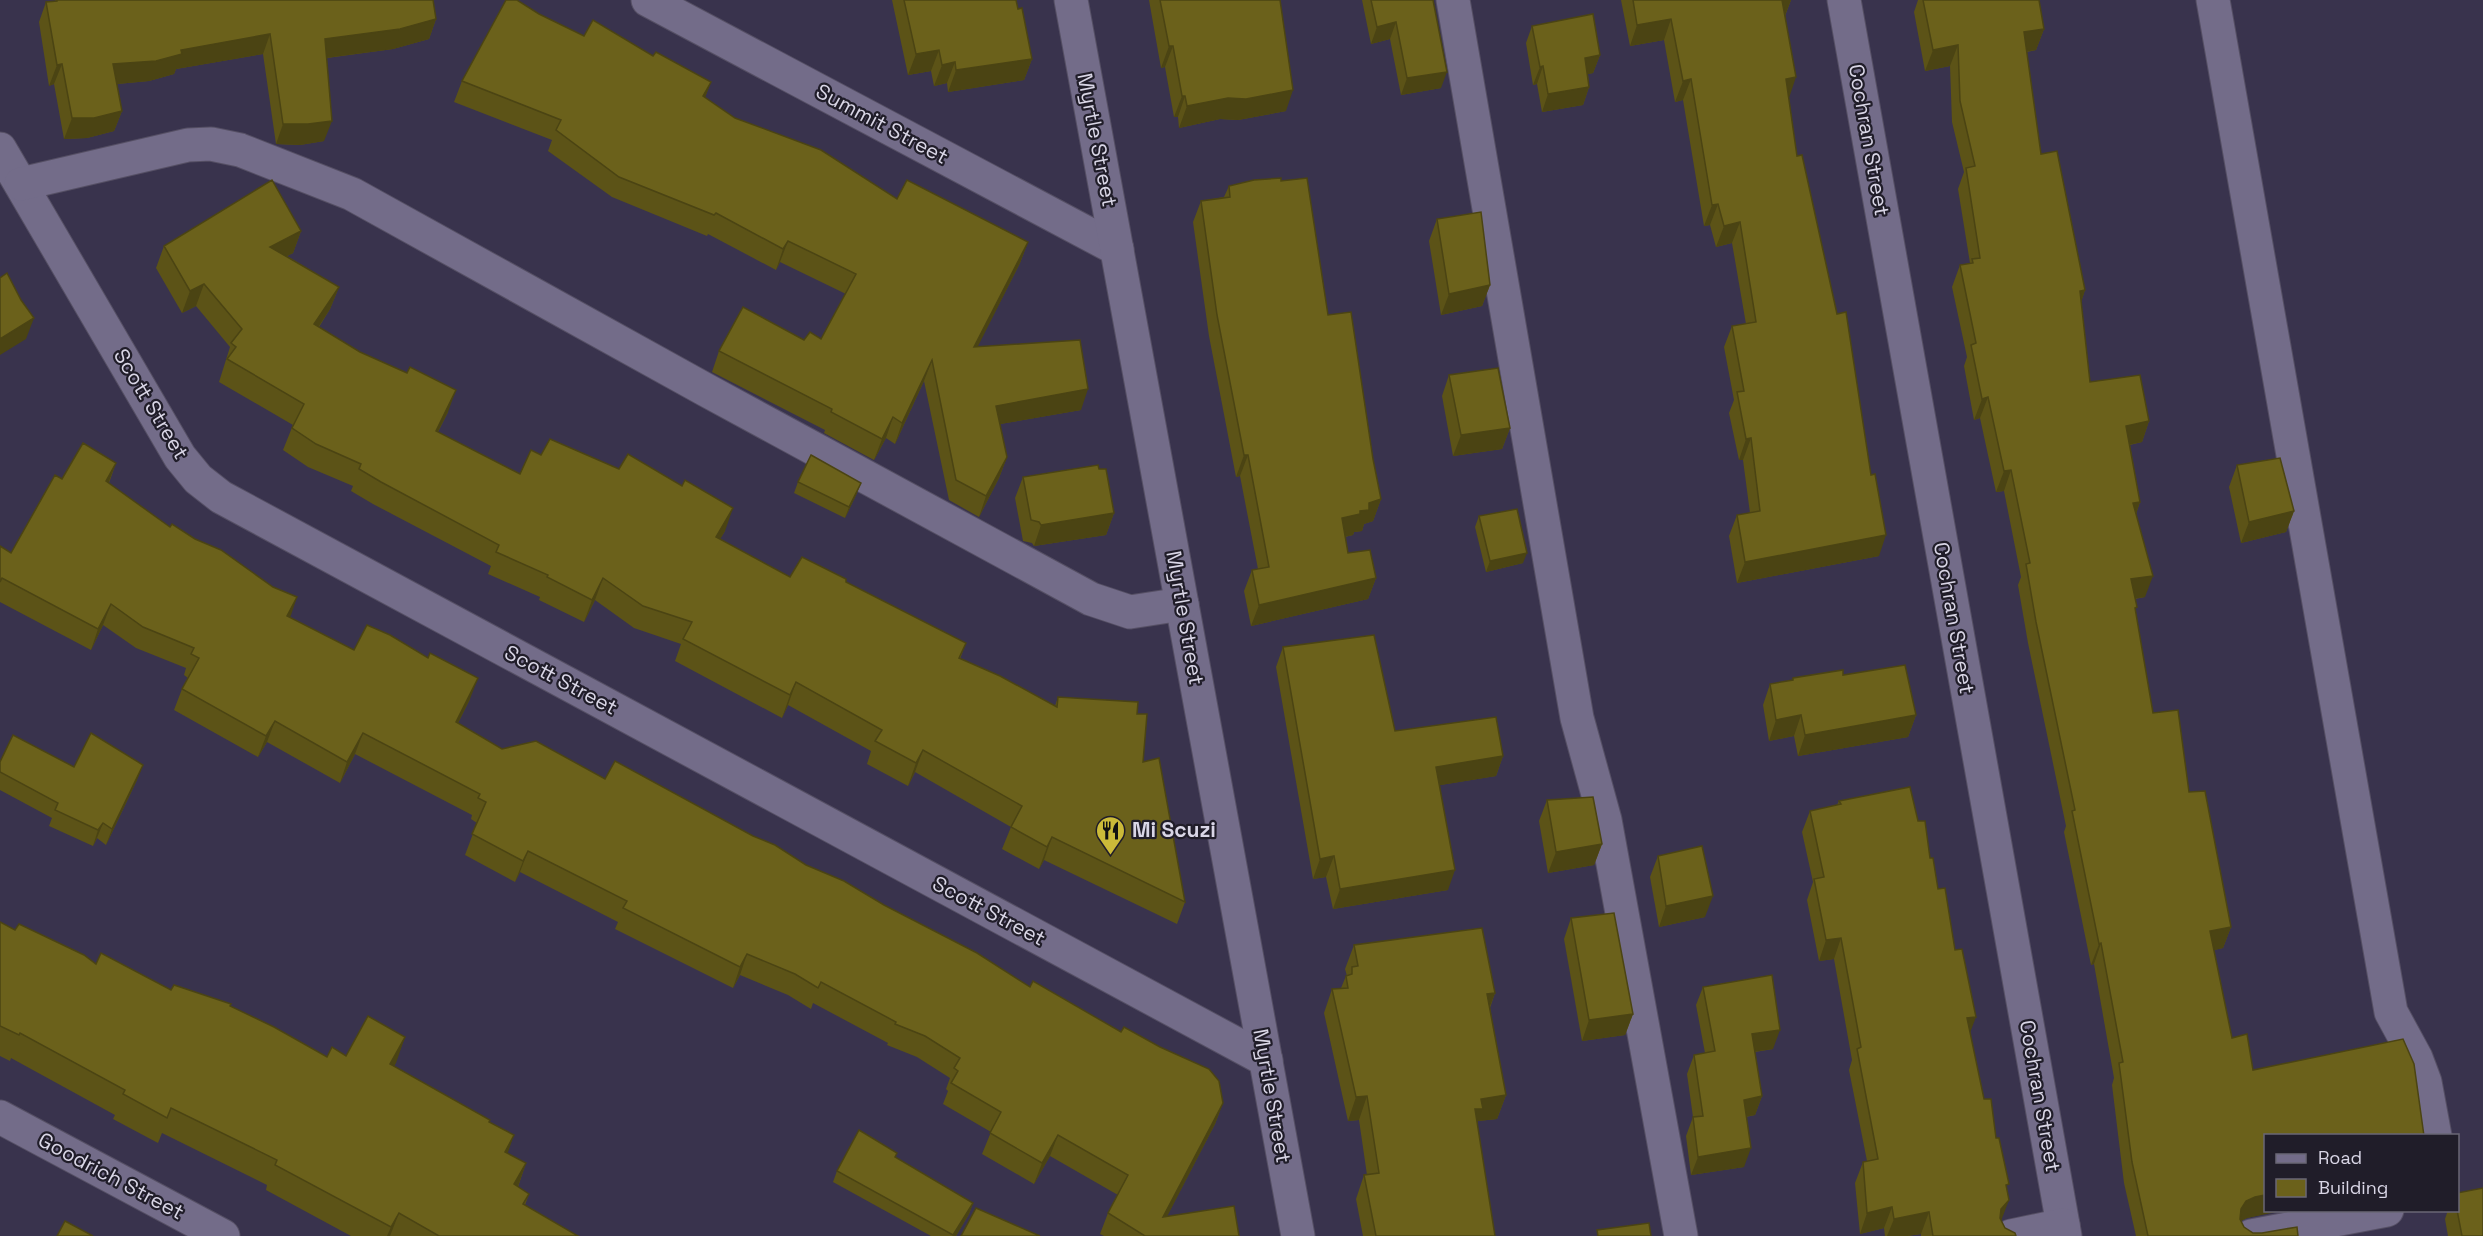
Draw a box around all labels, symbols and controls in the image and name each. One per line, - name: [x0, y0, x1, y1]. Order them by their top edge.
- street label: Cochran Street: [1843, 62, 1896, 218]
- street label: Myrtle Street: [1071, 71, 1124, 209]
- street label: Summit Street: [811, 77, 953, 170]
- street label: Scott Street: [108, 343, 195, 464]
- street label: Cochran Street: [1928, 540, 1981, 696]
- street label: Myrtle Street: [1160, 549, 1211, 687]
- street label: Scott Street: [500, 638, 622, 721]
- restaurant icon: Mi Scuzi: [1095, 814, 1127, 856]
- place label: Mi Scuzi: [1132, 816, 1216, 843]
- street label: Scott Street: [928, 869, 1050, 952]
- street label: Cochran Street: [2014, 1018, 2067, 1174]
- street label: Myrtle Street: [1247, 1027, 1298, 1165]
- street label: Goodrich Street: [34, 1126, 189, 1225]
- legend: [2264, 1134, 2459, 1212]
- text: Road: [2318, 1146, 2362, 1169]
- text: Building: [2318, 1176, 2388, 1199]

